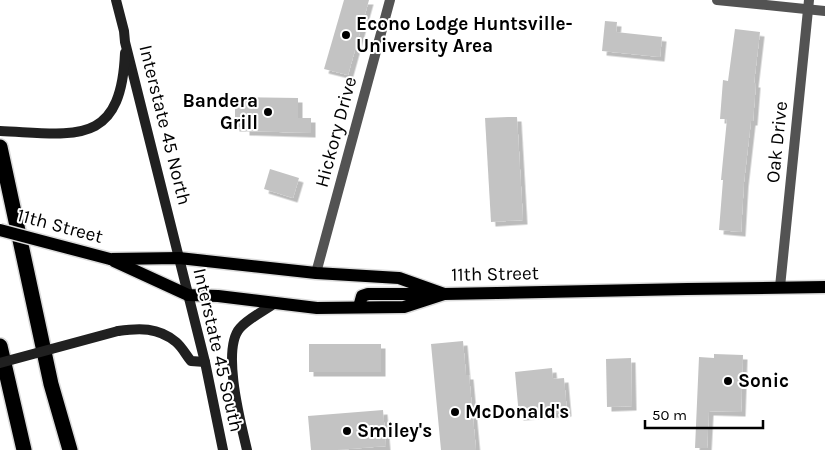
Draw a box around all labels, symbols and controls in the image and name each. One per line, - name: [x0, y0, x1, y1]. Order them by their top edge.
- place label: Econo Lodge Huntsville- University Area: [356, 13, 573, 57]
- marker: Econo Lodge Huntsville- University Area: [340, 29, 352, 41]
- street label: Interstate 45 North: [134, 43, 196, 207]
- street label: Hickory Drive: [311, 74, 361, 190]
- place label: Bandera Grill: [182, 90, 258, 134]
- street label: Oak Drive: [762, 100, 792, 184]
- marker: Bandera Grill: [262, 106, 274, 118]
- street label: 11th Street: [15, 204, 105, 248]
- street label: 11th Street: [451, 262, 539, 286]
- street label: Interstate 45 South: [188, 266, 248, 434]
- place label: Sonic: [738, 370, 789, 392]
- marker: Sonic: [722, 375, 734, 387]
- scale bar: [645, 398, 762, 430]
- place label: McDonald's: [465, 401, 569, 423]
- marker: McDonald's: [449, 406, 461, 418]
- text: 50 m: [652, 406, 687, 424]
- place label: Smiley's: [357, 420, 432, 442]
- marker: Smiley's: [341, 425, 353, 437]

